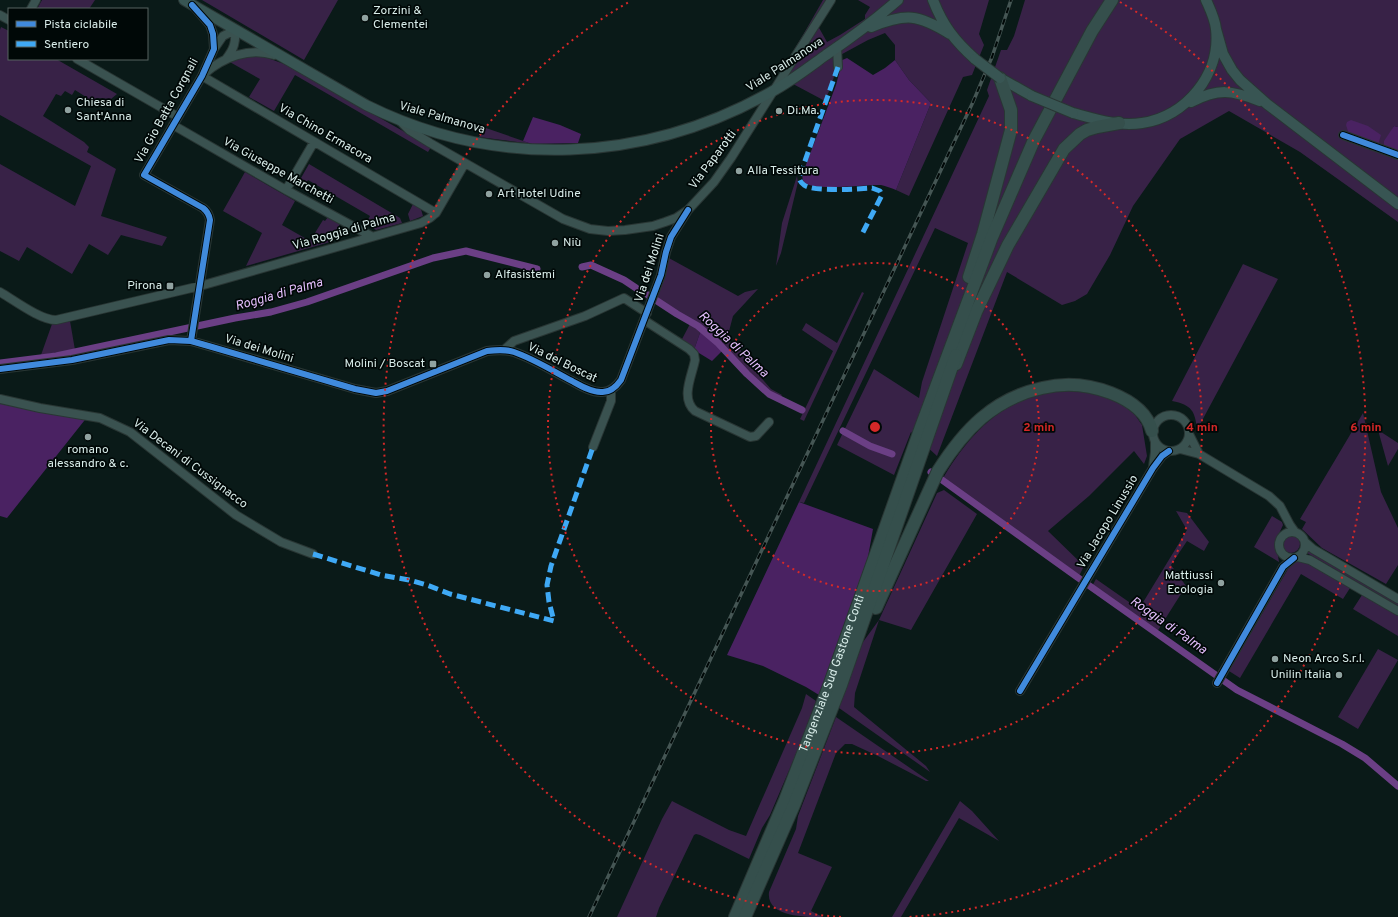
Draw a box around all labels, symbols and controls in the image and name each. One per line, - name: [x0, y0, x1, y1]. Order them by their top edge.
- place label: Zorzini & Clementei: [373, 3, 428, 33]
- legend: [8, 8, 148, 60]
- marker: Zorzini & Clementei: [360, 13, 370, 23]
- text: Pista ciclabile: [44, 17, 118, 33]
- street label: Viale Palmanova: [743, 34, 827, 96]
- text: Sentiero: [44, 37, 89, 53]
- street label: Via Gio Batta Corgnali: [131, 56, 203, 166]
- place label: Chiesa di Sant'Anna: [76, 95, 132, 125]
- street label: Viale Palmanova: [397, 98, 487, 138]
- street label: Via Chino Ermacora: [275, 101, 375, 167]
- place label: Di.Ma.: [787, 103, 820, 119]
- marker: Chiesa di Sant'Anna: [63, 105, 73, 115]
- marker: Di.Ma.: [774, 106, 784, 116]
- street label: Via Paparotti: [686, 127, 740, 193]
- street label: Via Giuseppe Marchetti: [220, 134, 336, 208]
- place label: Alla Tessitura: [747, 163, 818, 179]
- marker: Alla Tessitura: [734, 166, 744, 176]
- place label: Art Hotel Udine: [497, 186, 581, 202]
- marker: Art Hotel Udine: [484, 189, 494, 199]
- street label: Via Roggia di Palma: [291, 210, 397, 254]
- street label: Via dei Molini: [631, 232, 669, 304]
- place label: Niù: [563, 235, 581, 251]
- marker: Niù: [550, 238, 560, 248]
- place label: Alfasistemi: [495, 267, 555, 283]
- marker: Alfasistemi: [482, 270, 492, 280]
- water label: Roggia di Palma: [234, 275, 325, 315]
- place label: Pirona: [127, 278, 162, 294]
- marker: Pirona: [165, 281, 175, 291]
- water label: Roggia di Palma: [695, 308, 772, 382]
- street label: Via dei Molini: [223, 331, 295, 367]
- street label: Via del Boscat: [524, 339, 600, 387]
- place label: Molini / Boscat: [345, 356, 425, 372]
- marker: Molini / Boscat: [428, 359, 438, 369]
- street label: Via Decani di Cussignacco: [129, 415, 251, 513]
- centre of rings: [868, 420, 882, 434]
- text: 2 min: [1023, 420, 1055, 436]
- text: 4 min: [1186, 420, 1218, 436]
- text: 6 min: [1350, 420, 1382, 436]
- marker: romano alessandro & c.: [83, 432, 93, 442]
- place label: romano alessandro & c.: [48, 442, 129, 472]
- street label: Via Jacopo Linussio: [1074, 472, 1142, 572]
- place label: Mattiussi Ecologia: [1165, 568, 1213, 598]
- marker: Mattiussi Ecologia: [1216, 578, 1226, 588]
- street label: Tangenziale Sud Gastone Conti: [796, 593, 869, 755]
- water label: Roggia di Palma: [1127, 594, 1210, 659]
- place label: Neon Arco S.r.l.: [1283, 651, 1365, 667]
- marker: Neon Arco S.r.l.: [1270, 654, 1280, 664]
- place label: Unilin Italia: [1271, 667, 1331, 683]
- marker: Unilin Italia: [1334, 670, 1344, 680]

